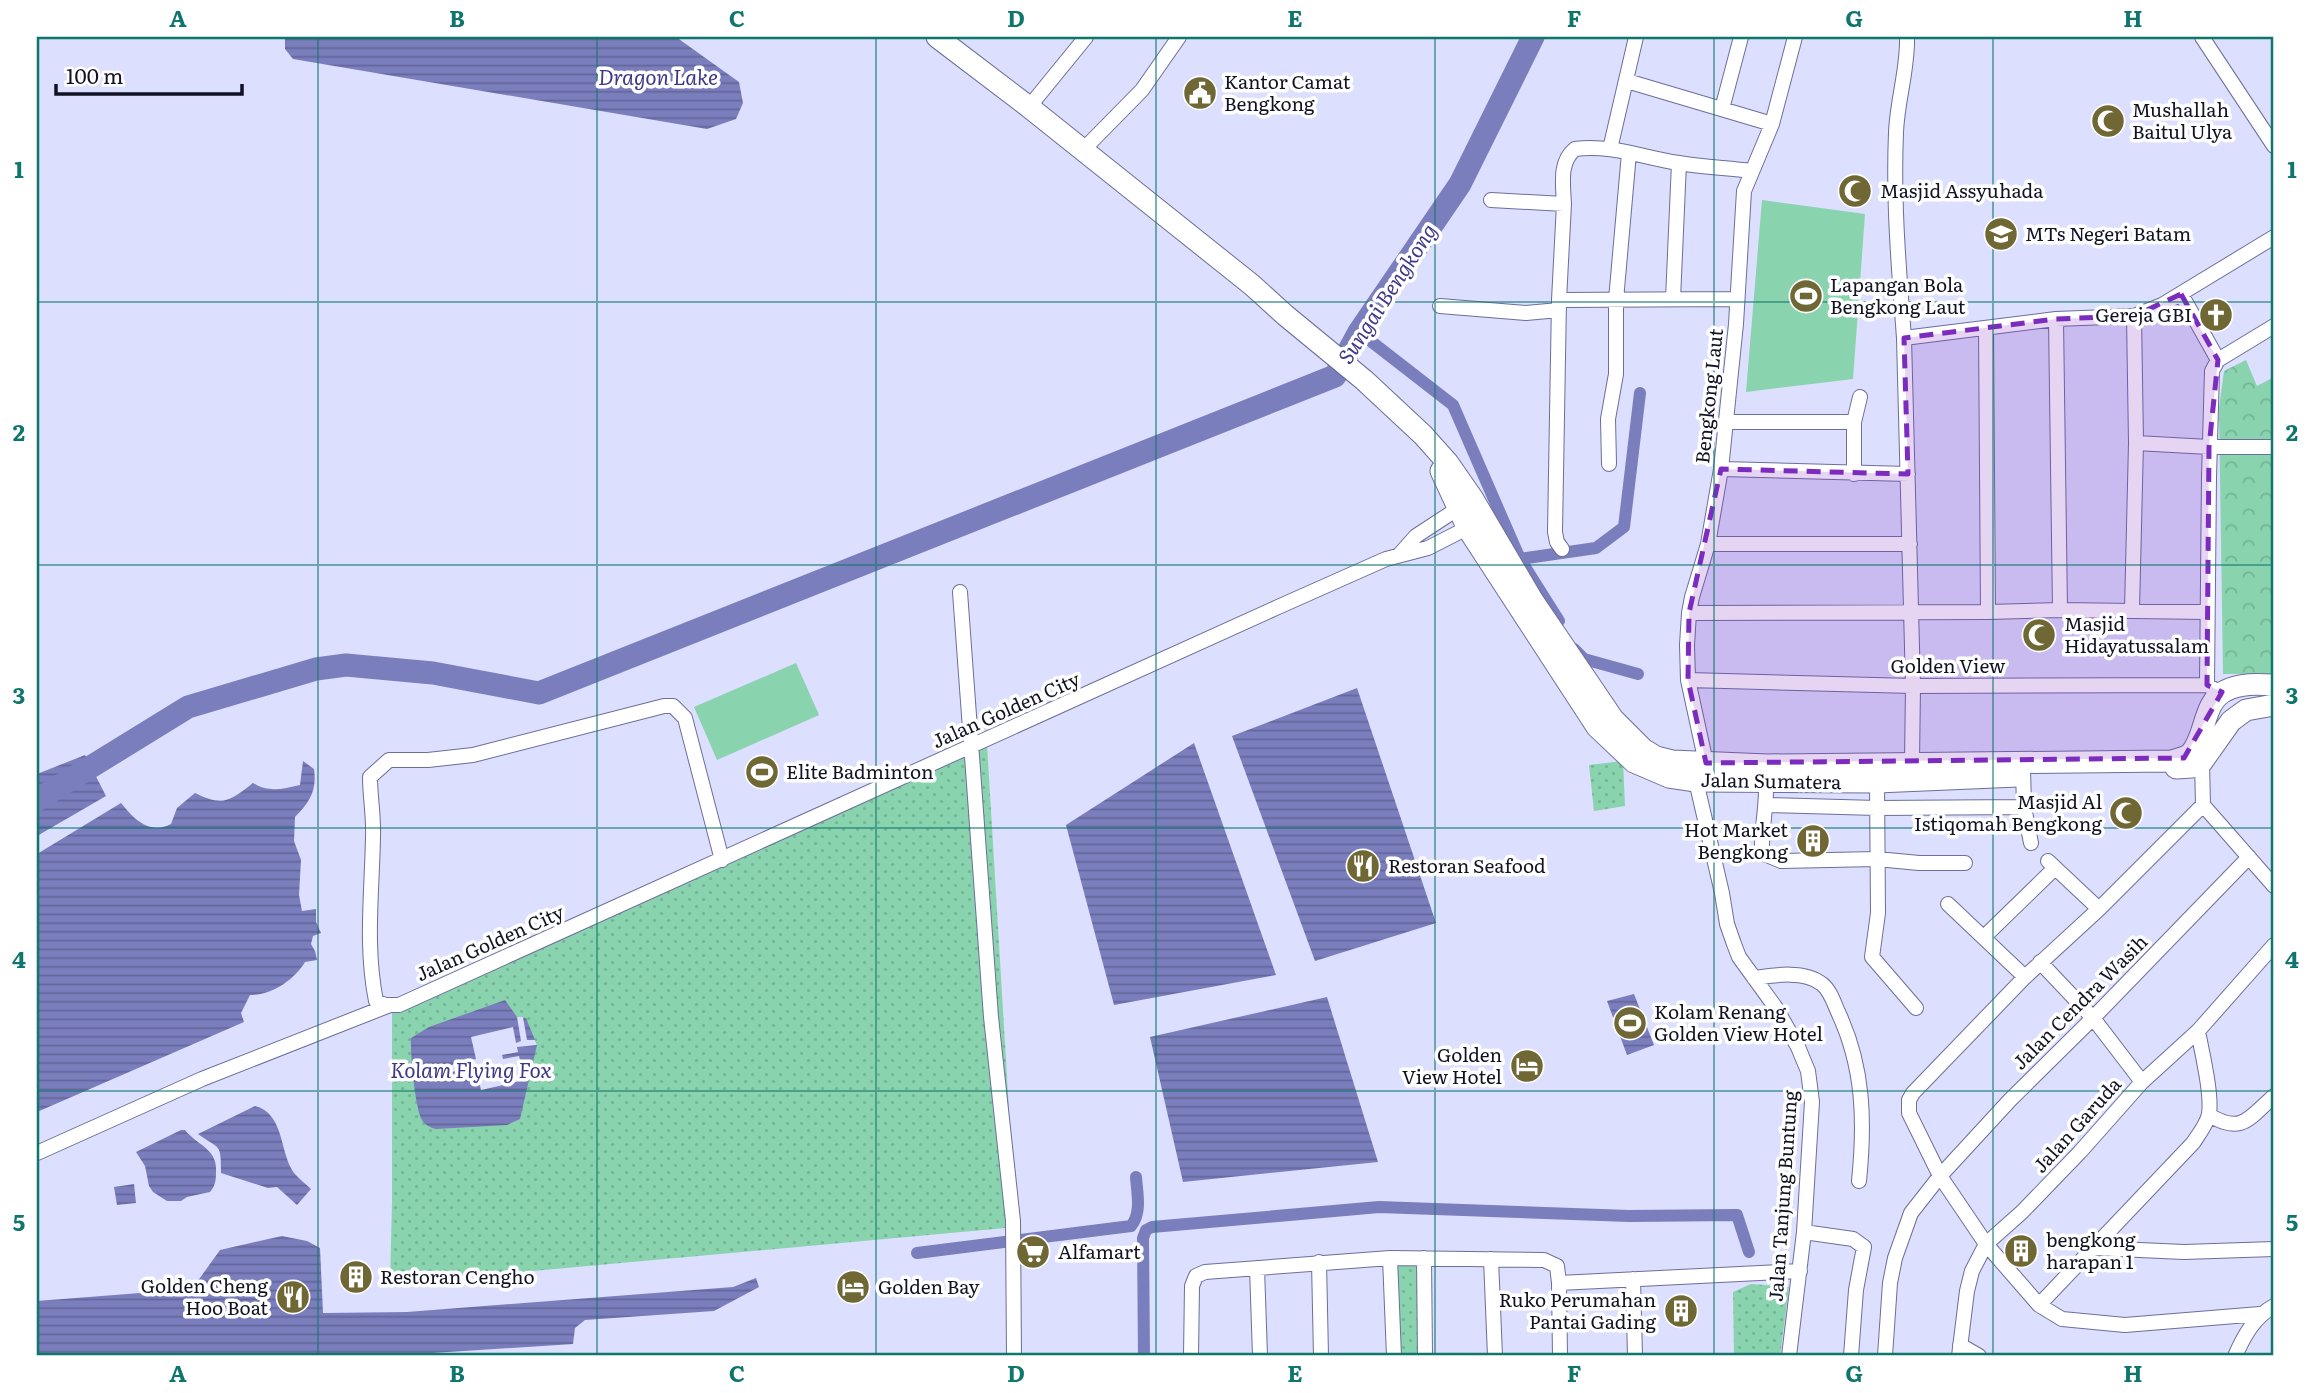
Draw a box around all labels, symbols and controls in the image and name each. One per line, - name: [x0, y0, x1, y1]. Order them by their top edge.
- text: A: [169, 0, 187, 34]
- text: B: [449, 0, 465, 34]
- text: C: [729, 0, 745, 34]
- text: D: [1007, 0, 1025, 34]
- text: E: [1287, 0, 1303, 34]
- text: F: [1567, 0, 1582, 34]
- text: G: [1845, 0, 1863, 34]
- text: H: [2123, 0, 2143, 34]
- scale bar: [56, 52, 242, 96]
- text: 100 m: [66, 59, 123, 90]
- water label: Dragon Lake: [598, 60, 718, 91]
- place label: Kantor Camat Bengkong: [1224, 67, 1351, 117]
- public building icon: Kantor Camat Bengkong: [1181, 74, 1219, 112]
- place label: Mushallah Baitul Ulya: [2132, 95, 2233, 145]
- mosque icon: Mushallah Baitul Ulya: [2089, 102, 2127, 140]
- text: 1: [14, 151, 24, 185]
- text: 1: [2287, 151, 2297, 185]
- mosque icon: Masjid Assyuhada: [1836, 172, 1874, 210]
- place label: Masjid Assyuhada: [1880, 176, 2044, 204]
- school or university icon: MTs Negeri Batam: [1982, 215, 2020, 253]
- water label: Sungai Bengkong: [1329, 216, 1443, 369]
- place label: MTs Negeri Batam: [2025, 219, 2191, 247]
- place label: Lapangan Bola Bengkong Laut: [1830, 270, 1966, 320]
- sports icon: Lapangan Bola Bengkong Laut: [1787, 277, 1825, 315]
- church icon: Gereja GBI: [2197, 296, 2235, 334]
- place label: Gereja GBI: [2095, 300, 2192, 328]
- street label: Bengkong Laut: [1687, 327, 1729, 465]
- text: 2: [13, 414, 25, 448]
- text: 2: [2286, 414, 2298, 448]
- place label: Masjid Hidayatussalam: [2064, 609, 2209, 659]
- mosque icon: Masjid Hidayatussalam: [2020, 616, 2058, 654]
- street label: Golden View: [1891, 651, 2006, 679]
- street label: Jalan Golden City: [927, 664, 1084, 754]
- text: 3: [13, 677, 25, 711]
- text: 3: [2286, 677, 2298, 711]
- sports icon: Elite Badminton: [743, 753, 781, 791]
- place label: Elite Badminton: [786, 757, 933, 785]
- street label: Jalan Sumatera: [1700, 765, 1842, 795]
- place label: Masjid Al Istiqomah Bengkong: [1914, 787, 2102, 837]
- mosque icon: Masjid Al Istiqomah Bengkong: [2107, 794, 2145, 832]
- place label: Hot Market Bengkong: [1684, 815, 1788, 865]
- building icon: Hot Market Bengkong: [1794, 822, 1832, 860]
- restaurant icon: Restoran Seafood: [1344, 847, 1382, 885]
- place label: Restoran Seafood: [1388, 851, 1546, 879]
- street label: Jalan Golden City: [411, 897, 568, 987]
- street label: Jalan Cendra Wasih: [2005, 927, 2153, 1075]
- text: 4: [12, 941, 26, 975]
- text: 4: [2285, 941, 2299, 975]
- place label: Kolam Renang Golden View Hotel: [1654, 997, 1823, 1047]
- sports icon: Kolam Renang Golden View Hotel: [1611, 1004, 1649, 1042]
- place label: Golden View Hotel: [1402, 1040, 1502, 1090]
- hotel icon: Golden View Hotel: [1508, 1047, 1546, 1085]
- water label: Kolam Flying Fox: [390, 1053, 552, 1084]
- street label: Jalan Garuda: [2026, 1070, 2127, 1178]
- street label: Jalan Tanjung Buntung: [1761, 1089, 1803, 1303]
- text: 5: [13, 1204, 25, 1238]
- text: 5: [2286, 1204, 2298, 1238]
- place label: bengkong harapan 1: [2046, 1225, 2136, 1275]
- building icon: bengkong harapan 1: [2002, 1232, 2040, 1270]
- supermarket icon: Alfamart: [1014, 1233, 1052, 1271]
- place label: Alfamart: [1058, 1237, 1141, 1265]
- building icon: Restoran Cengho: [337, 1258, 375, 1296]
- place label: Restoran Cengho: [380, 1262, 535, 1290]
- hotel icon: Golden Bay: [834, 1268, 872, 1306]
- place label: Golden Cheng Hoo Boat: [141, 1271, 268, 1321]
- place label: Golden Bay: [878, 1272, 980, 1300]
- restaurant icon: Golden Cheng Hoo Boat: [274, 1278, 312, 1316]
- place label: Ruko Perumahan Pantai Gading: [1499, 1285, 1656, 1335]
- building icon: Ruko Perumahan Pantai Gading: [1662, 1292, 1700, 1330]
- text: A: [169, 1355, 187, 1389]
- text: B: [449, 1355, 465, 1389]
- text: C: [729, 1355, 745, 1389]
- text: D: [1007, 1355, 1025, 1389]
- text: E: [1287, 1355, 1303, 1389]
- text: F: [1567, 1355, 1582, 1389]
- text: G: [1845, 1355, 1863, 1389]
- text: H: [2123, 1355, 2143, 1389]

